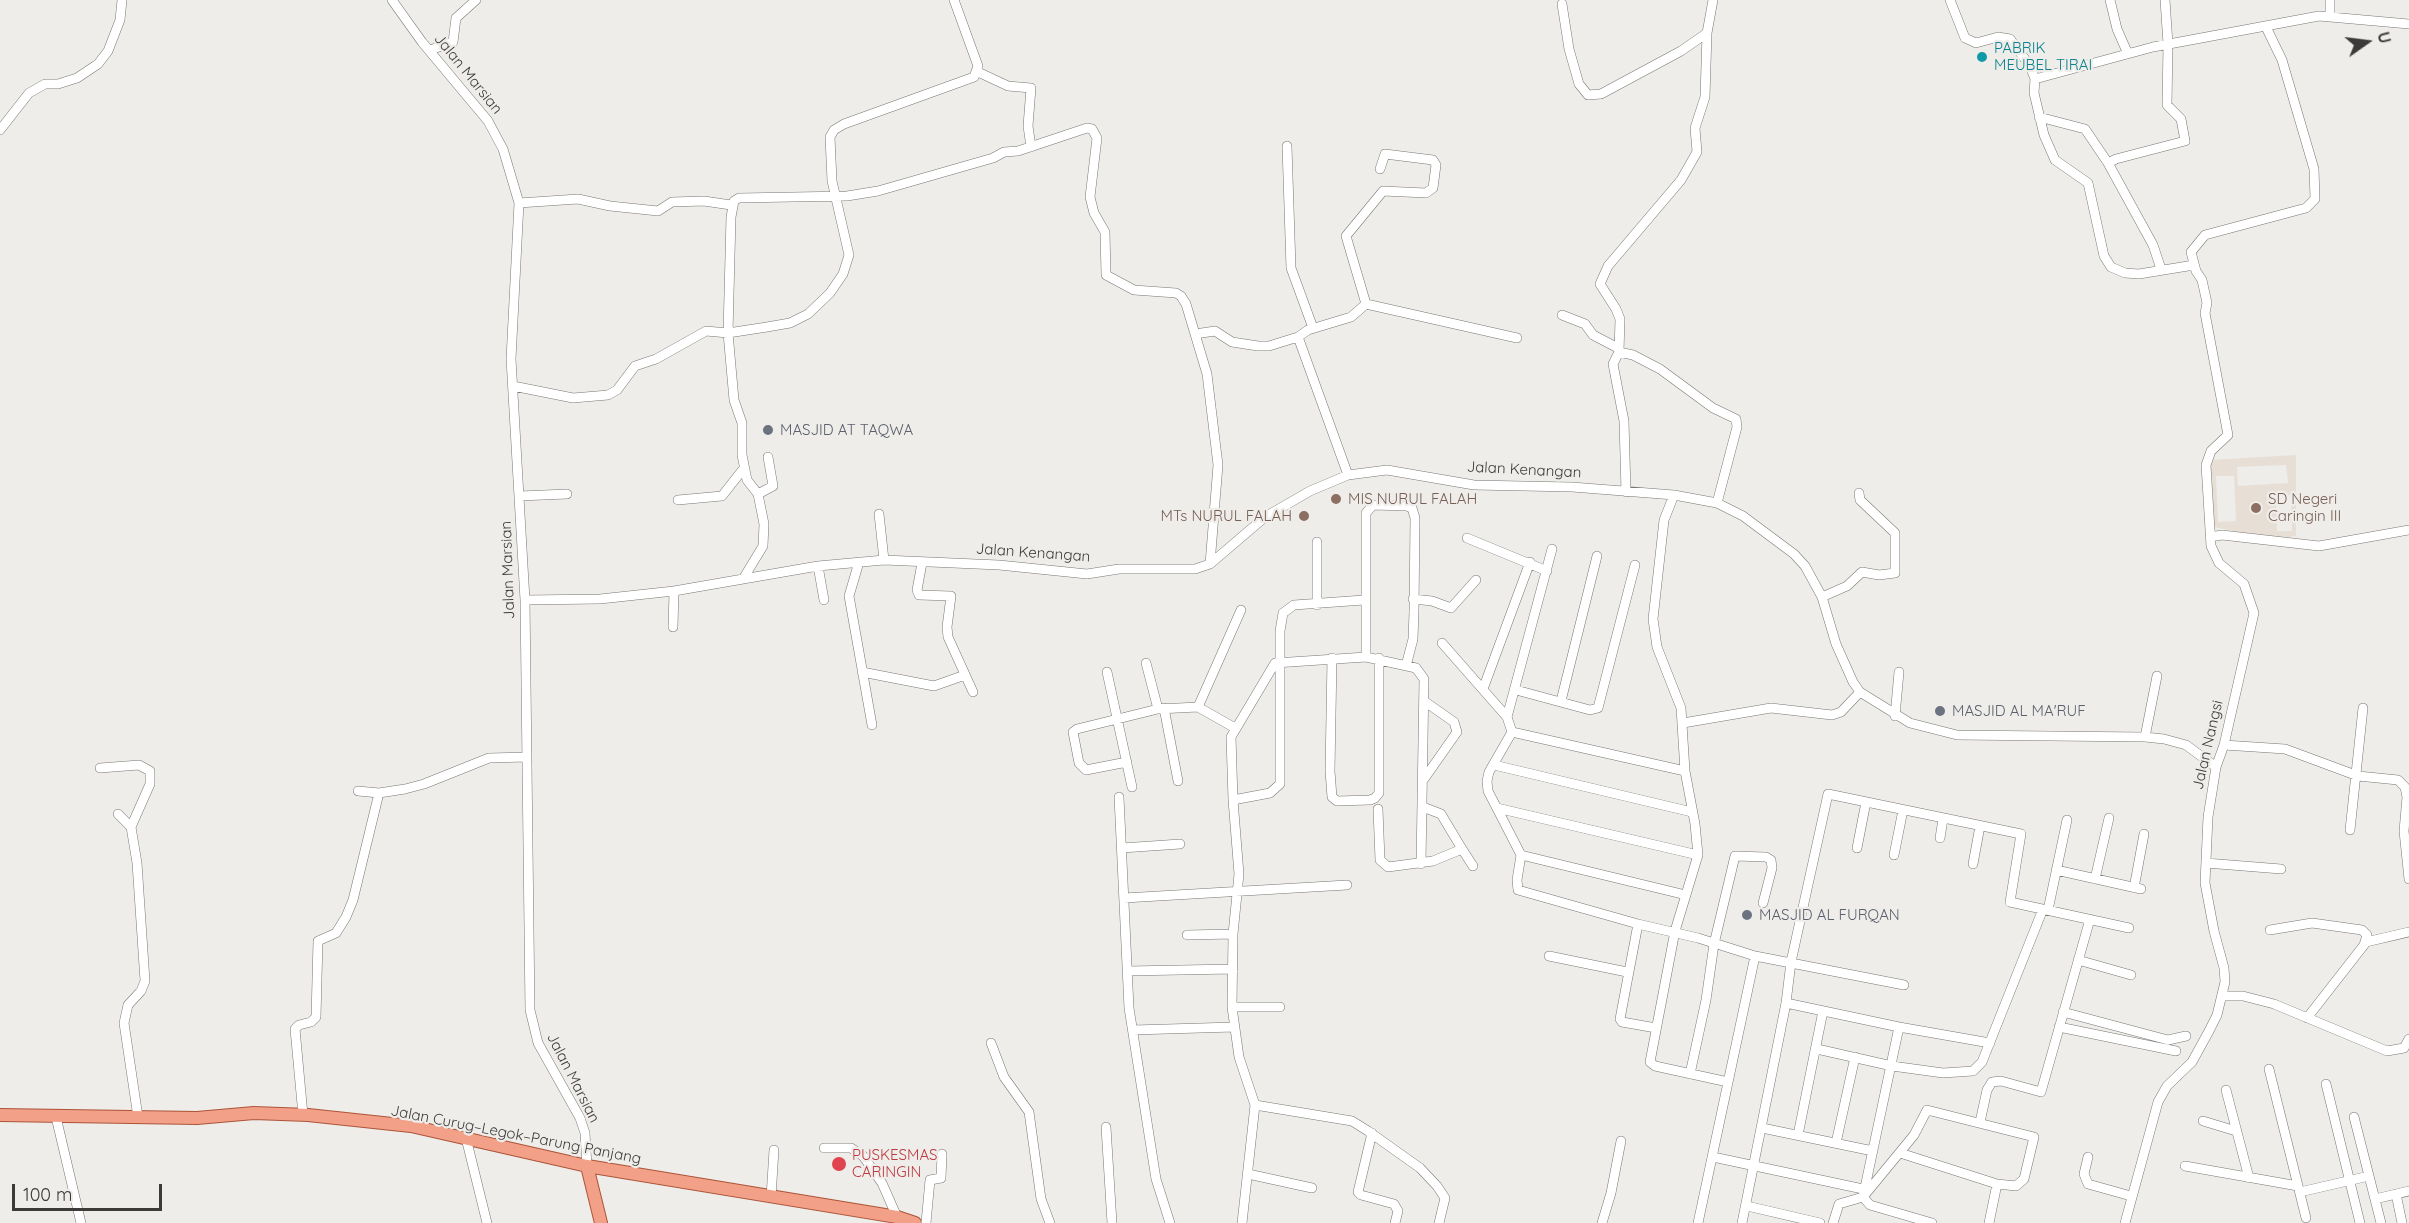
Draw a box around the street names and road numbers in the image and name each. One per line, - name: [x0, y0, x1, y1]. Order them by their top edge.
- street label: Jalan Marsian: [430, 30, 506, 118]
- street label: Jalan Kenangan: [1466, 458, 1582, 482]
- street label: Jalan Marsian: [497, 521, 519, 619]
- street label: Jalan Kenangan: [975, 540, 1091, 566]
- street label: Jalan Nangsi: [2189, 699, 2227, 791]
- street label: Jalan Marsian: [543, 1030, 603, 1126]
- street label: Jalan Curug–Legok–Parung Panjang: [389, 1102, 643, 1168]

